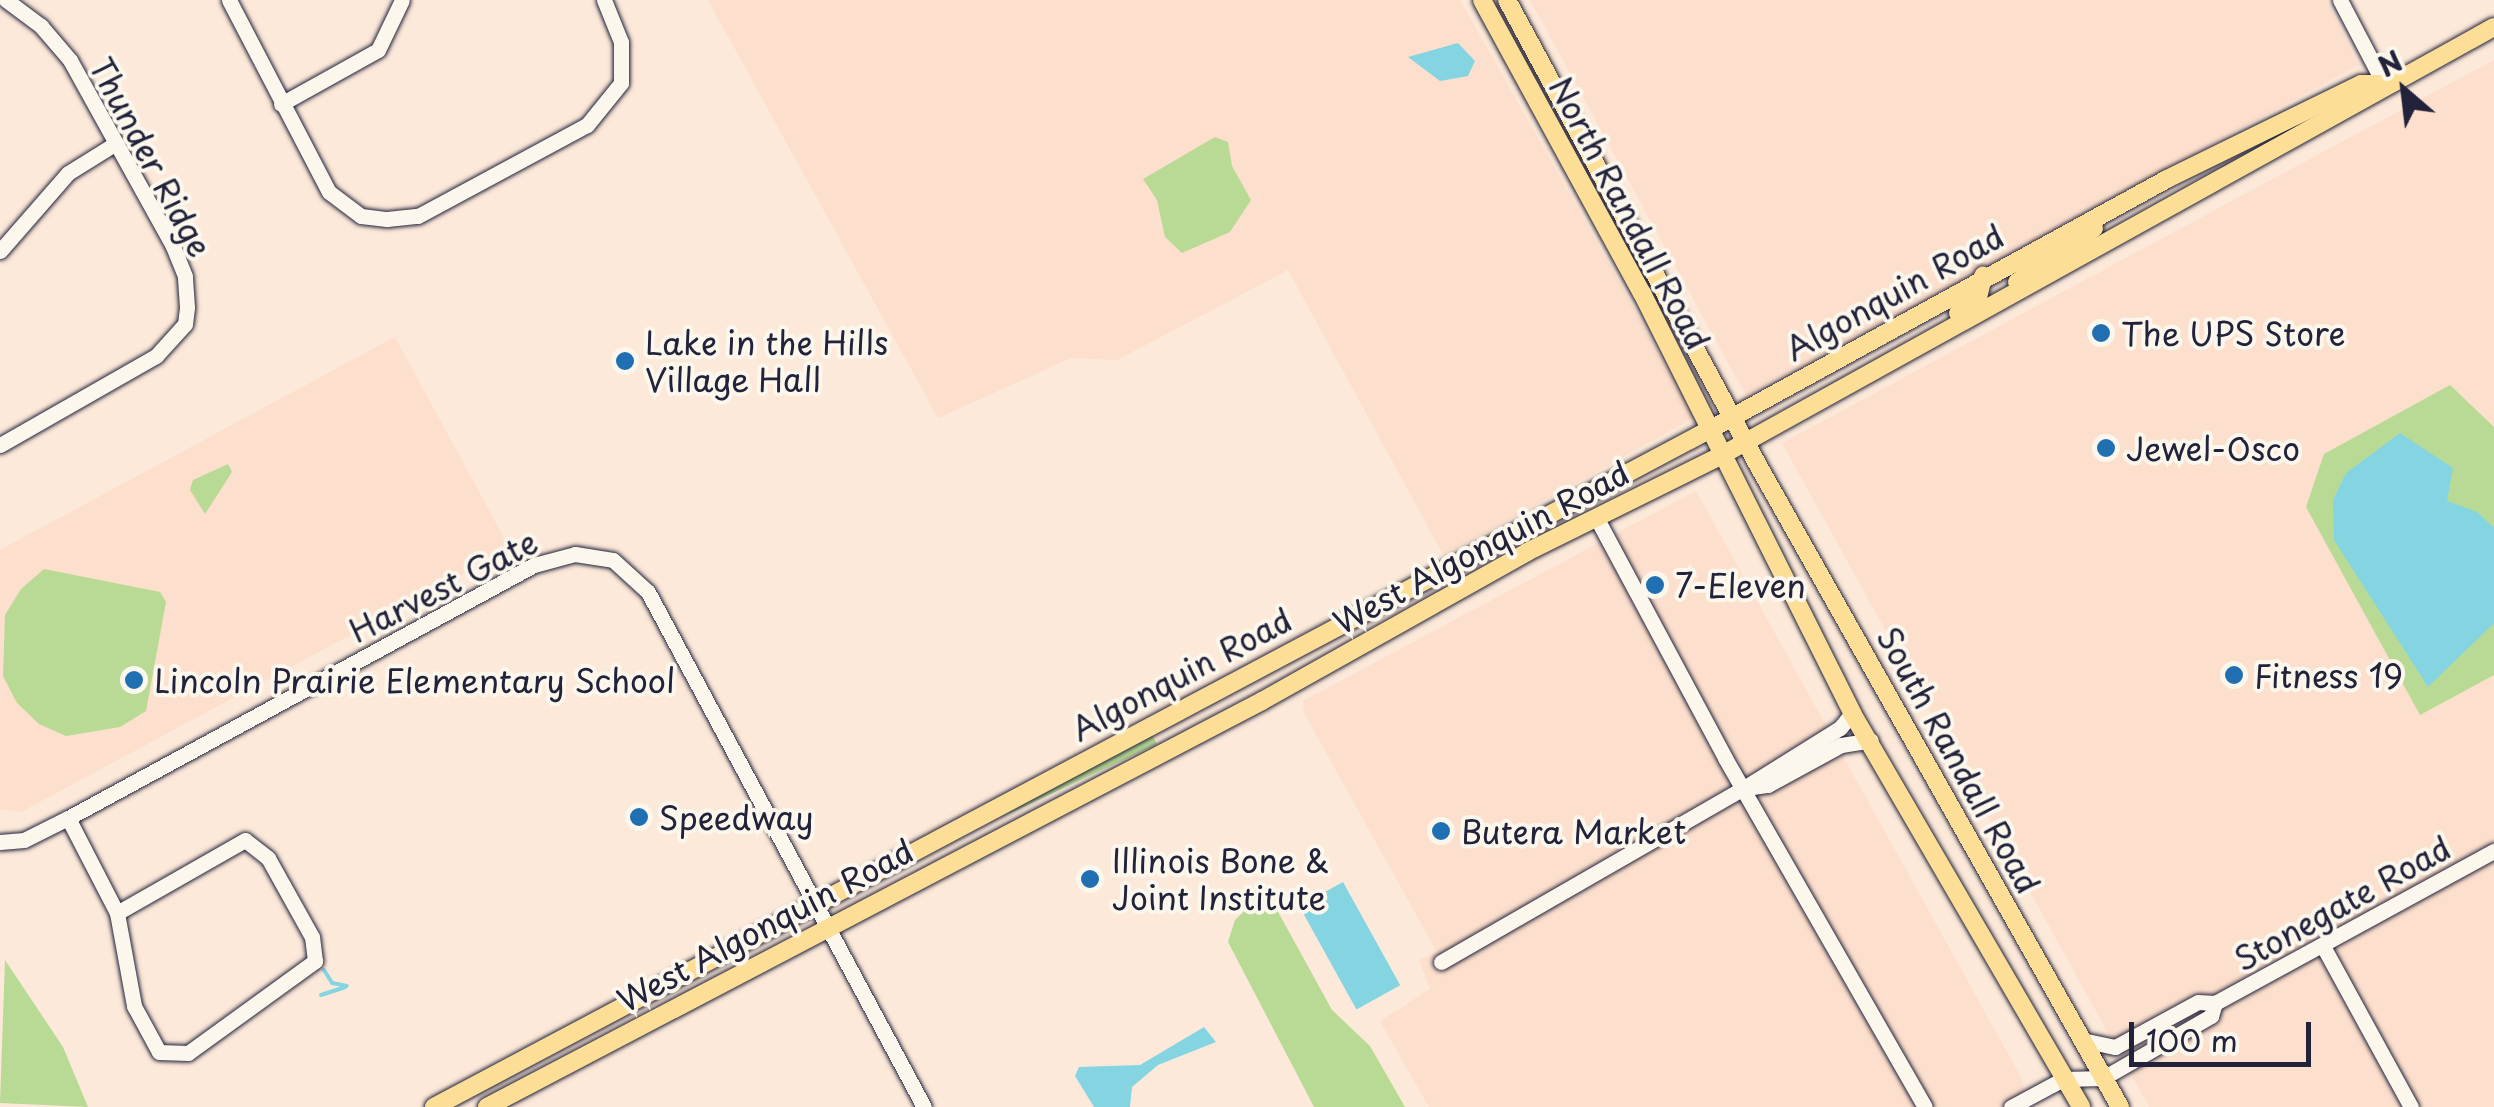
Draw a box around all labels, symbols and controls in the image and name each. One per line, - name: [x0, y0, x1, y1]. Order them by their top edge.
- text: N: [2370, 39, 2410, 87]
- north arrow: [2354, 40, 2454, 140]
- street label: Thunder Ridge: [82, 50, 220, 264]
- street label: North Randall Road: [1542, 70, 1718, 356]
- street label: Algonquin Road: [1778, 216, 2010, 368]
- place label: The UPS Store: [2121, 314, 2345, 352]
- marker: The UPS Store: [2090, 322, 2112, 344]
- place label: Lake in the Hills Village Hall: [645, 324, 892, 399]
- marker: Lake in the Hills Village Hall: [614, 350, 636, 372]
- place label: Jewel-Osco: [2126, 429, 2300, 467]
- marker: Jewel-Osco: [2095, 437, 2117, 459]
- street label: West Algonquin Road: [1326, 453, 1636, 641]
- street label: Harvest Gate: [343, 522, 543, 650]
- place label: 7-Eleven: [1675, 566, 1806, 604]
- marker: 7-Eleven: [1644, 574, 1666, 596]
- street label: Algonquin Road: [1064, 600, 1298, 748]
- street label: South Randall Road: [1869, 618, 2049, 902]
- place label: Fitness 19: [2254, 656, 2402, 694]
- place label: Lincoln Prairie Elementary School: [154, 661, 673, 699]
- marker: Fitness 19: [2223, 664, 2245, 686]
- marker: Lincoln Prairie Elementary School: [123, 669, 145, 691]
- place label: Speedway: [659, 798, 813, 836]
- marker: Speedway: [628, 806, 650, 828]
- place label: Butera Market: [1461, 812, 1686, 850]
- marker: Butera Market: [1430, 820, 1452, 842]
- street label: Stonegate Road: [2227, 827, 2457, 979]
- street label: West Algonquin Road: [610, 831, 920, 1019]
- place label: Illinois Bone & Joint Institute: [1112, 842, 1331, 917]
- marker: Illinois Bone & Joint Institute: [1077, 866, 1103, 892]
- scale bar: [2134, 1002, 2316, 1064]
- text: 100 m: [2146, 1017, 2238, 1062]

